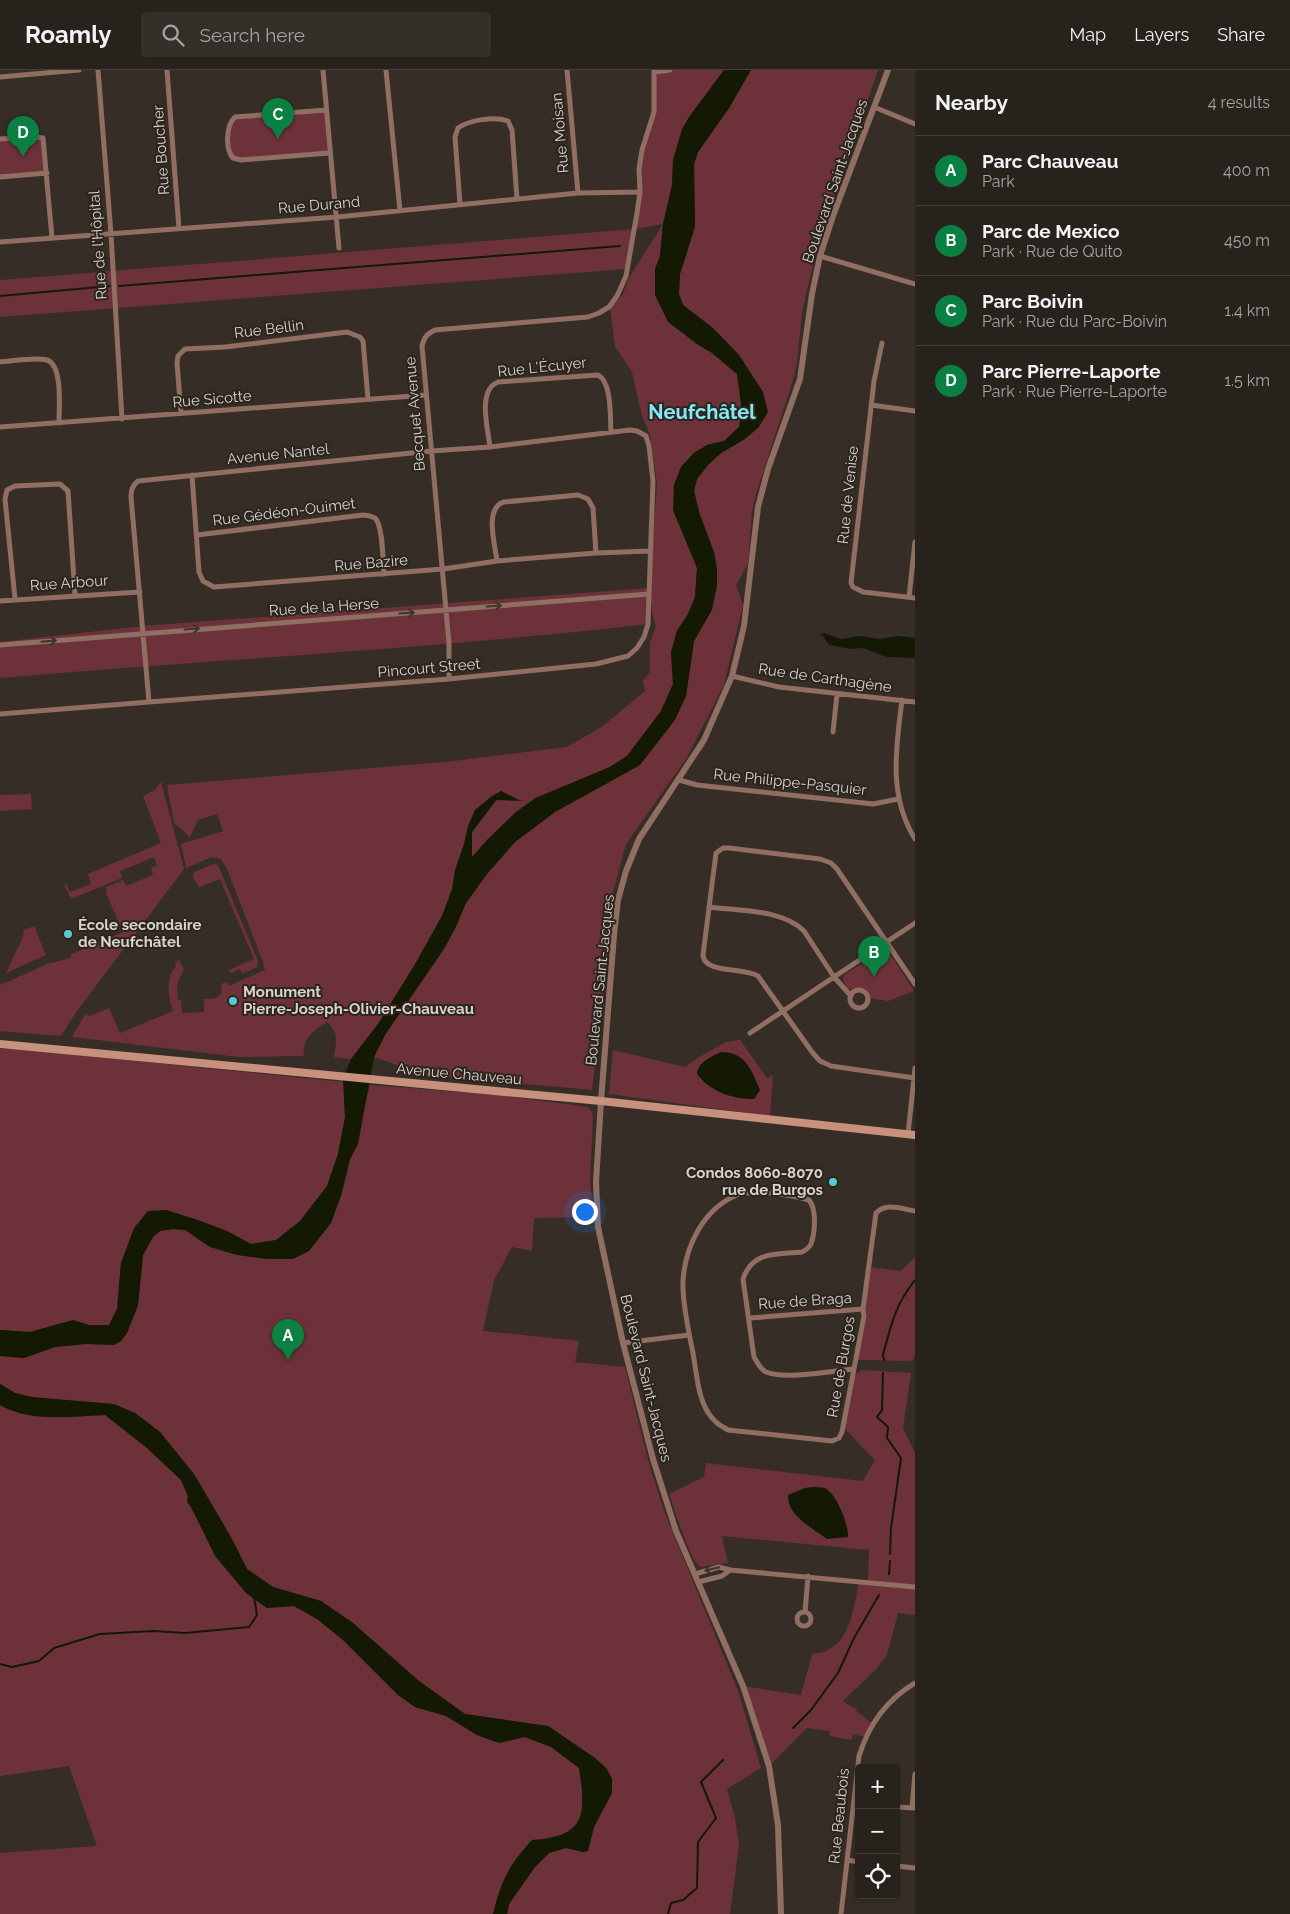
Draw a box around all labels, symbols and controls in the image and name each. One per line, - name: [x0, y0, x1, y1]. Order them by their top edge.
- search box: [141, 12, 491, 57]
- text: Roamly: [25, 20, 111, 49]
- icon: search: [159, 21, 187, 49]
- text: Search here: [199, 24, 305, 46]
- text: Map: [1070, 24, 1106, 45]
- text: Layers: [1134, 24, 1189, 45]
- text: Share: [1217, 24, 1265, 45]
- text: Nearby: [935, 90, 1008, 115]
- street label: Rue Moisan: [548, 92, 572, 174]
- text: 4 results: [1208, 93, 1270, 112]
- street label: Boulevard Saint-Jacques: [798, 97, 872, 265]
- pin: C: [262, 98, 294, 139]
- street label: Rue Boucher: [149, 104, 173, 196]
- pin: D: [7, 116, 39, 157]
- text: Parc Chauveau: [982, 150, 1118, 172]
- text: A: [946, 161, 956, 180]
- text: 400 m: [1223, 161, 1270, 180]
- text: Park: [982, 172, 1015, 191]
- street label: Rue de l'Hôpital: [85, 189, 111, 300]
- street label: Rue Durand: [277, 192, 361, 218]
- text: Parc de Mexico: [982, 220, 1120, 242]
- text: B: [946, 231, 956, 250]
- text: 450 m: [1224, 231, 1270, 250]
- text: Park · Rue de Quito: [982, 242, 1122, 261]
- text: Parc Boivin: [982, 290, 1083, 312]
- text: C: [946, 301, 956, 320]
- text: 1.4 km: [1224, 301, 1270, 320]
- text: Park · Rue du Parc-Boivin: [982, 312, 1167, 331]
- street label: Rue Bellin: [233, 316, 305, 342]
- street label: Rue L'Écuyer: [497, 353, 588, 381]
- street label: Becquet Avenue: [401, 356, 429, 472]
- text: Parc Pierre-Laporte: [982, 360, 1161, 382]
- text: D: [945, 371, 957, 390]
- text: 1.5 km: [1224, 371, 1270, 390]
- text: Park · Rue Pierre-Laporte: [982, 382, 1167, 401]
- street label: Rue Sicotte: [172, 387, 252, 411]
- district label: Neufchâtel: [648, 400, 756, 424]
- street label: Avenue Nantel: [226, 440, 331, 468]
- street label: Rue de Venise: [834, 445, 862, 545]
- street label: Rue Gédéon-Ouimet: [211, 494, 357, 530]
- street label: Rue Bazire: [333, 551, 409, 575]
- street label: Rue Arbour: [29, 571, 110, 595]
- street label: Rue de la Herse: [268, 594, 380, 620]
- one-way arrow: [486, 601, 502, 611]
- one-way arrow: [398, 608, 414, 617]
- one-way arrow: [184, 624, 200, 634]
- one-way arrow: [40, 636, 56, 645]
- street label: Pincourt Street: [377, 655, 481, 681]
- street label: Rue de Carthagène: [757, 660, 893, 696]
- street label: Rue Philippe-Pasquier: [713, 765, 868, 799]
- street label: Boulevard Saint-Jacques: [582, 894, 618, 1066]
- place label: École secondaire de Neufchâtel: [78, 916, 201, 951]
- marker: École secondaire de Neufchâtel: [62, 928, 74, 940]
- pin: B: [858, 936, 890, 977]
- place label: Monument Pierre-Joseph-Olivier-Chauveau: [243, 983, 474, 1018]
- marker: Monument Pierre-Joseph-Olivier-Chauveau: [227, 995, 239, 1007]
- street label: Avenue Chauveau: [395, 1060, 523, 1088]
- place label: Condos 8060-8070 rue de Burgos: [686, 1164, 823, 1199]
- marker: Condos 8060-8070 rue de Burgos: [827, 1176, 839, 1188]
- your location: [572, 1199, 598, 1225]
- street label: Rue de Braga: [757, 1289, 853, 1313]
- street label: Boulevard Saint-Jacques: [616, 1292, 676, 1464]
- street label: Rue de Burgos: [823, 1315, 859, 1419]
- pin: A: [272, 1319, 304, 1360]
- one-way arrow: [704, 1565, 720, 1574]
- map controls: [855, 1764, 900, 1899]
- button: +: [855, 1764, 900, 1809]
- street label: Rue Beaubois: [825, 1767, 853, 1865]
- button: −: [855, 1809, 900, 1854]
- button: locate: [855, 1854, 900, 1899]

